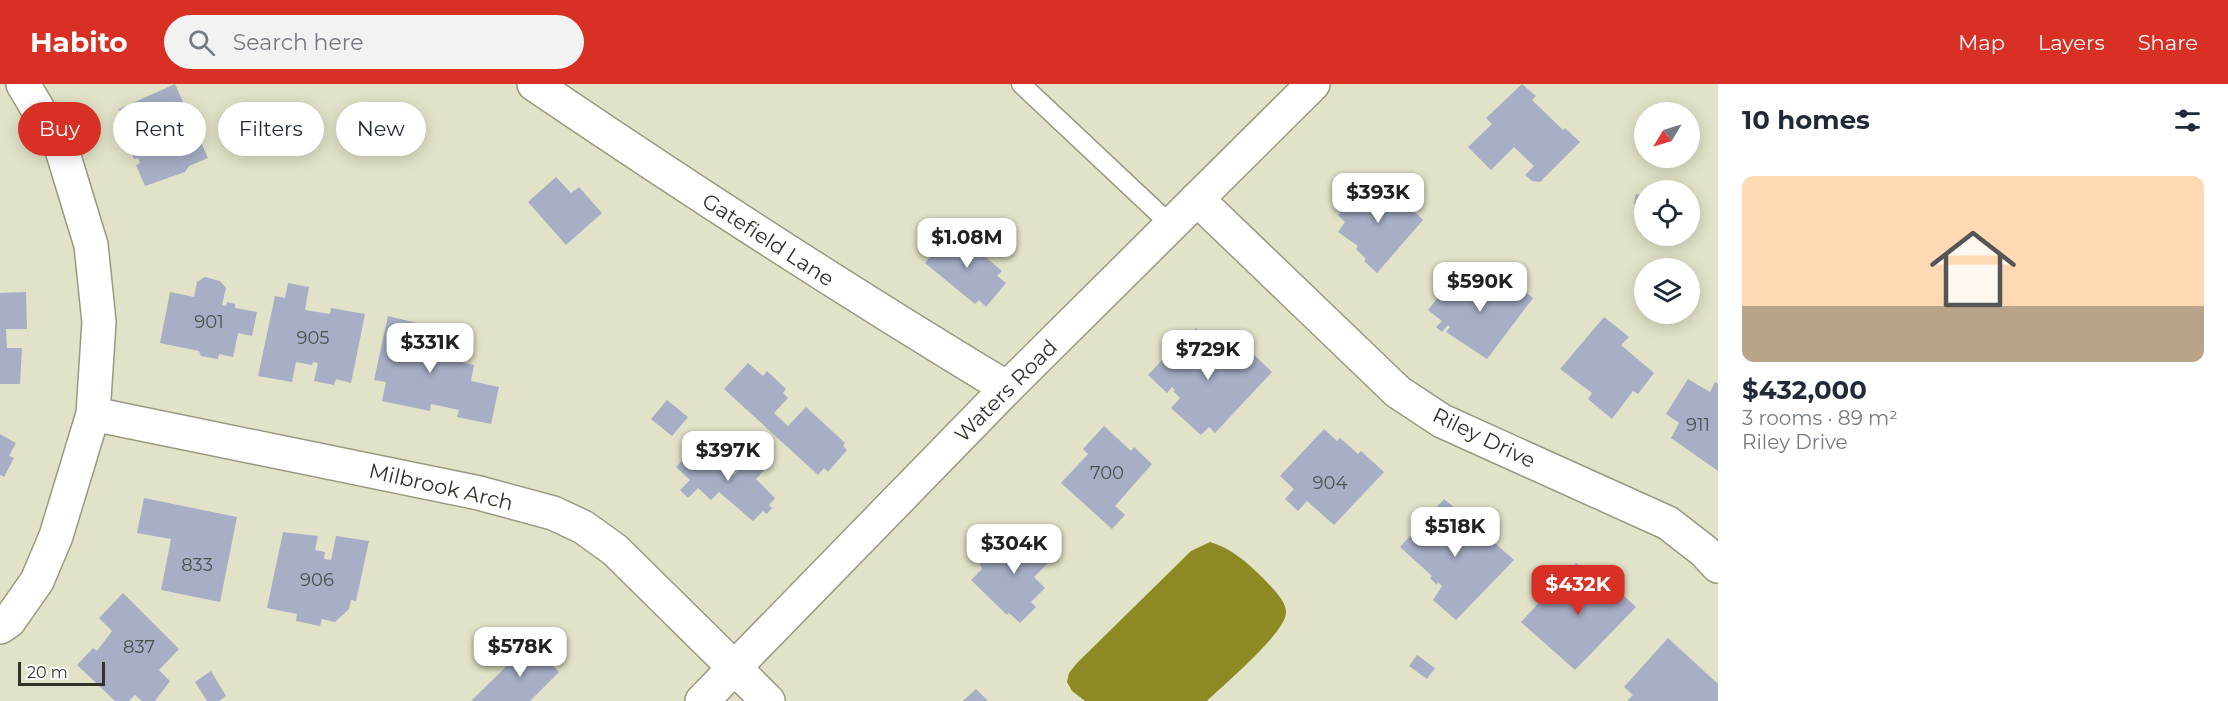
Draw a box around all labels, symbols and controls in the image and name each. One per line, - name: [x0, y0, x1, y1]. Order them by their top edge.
- search box: [164, 15, 584, 69]
- text: Habito: [30, 25, 128, 59]
- icon: search: [185, 26, 218, 59]
- text: Search here: [233, 29, 364, 56]
- text: Map: [1958, 30, 2005, 55]
- text: Layers: [2038, 30, 2105, 55]
- text: Share: [2138, 30, 2198, 55]
- chip: Buy: [18, 102, 101, 156]
- chip: Rent: [113, 102, 206, 156]
- chip: Filters: [218, 102, 324, 156]
- chip: New: [336, 102, 426, 156]
- north arrow: [1634, 102, 1700, 168]
- map controls: [1634, 102, 1700, 324]
- text: 10 homes: [1742, 104, 1870, 136]
- icon: filters: [2171, 104, 2204, 137]
- pin: $393K: [1336, 173, 1420, 224]
- text: $393K: [1346, 180, 1410, 204]
- button: locate: [1634, 180, 1700, 246]
- street label: Gatefield Lane: [698, 188, 839, 291]
- icon: home: [1919, 215, 2027, 323]
- pin: $1.08M: [918, 218, 1016, 269]
- text: $1.08M: [931, 225, 1003, 249]
- button: layers: [1634, 258, 1700, 324]
- pin: $590K: [1438, 262, 1522, 313]
- text: $590K: [1447, 269, 1513, 293]
- house number: 901: [194, 311, 224, 333]
- pin: $331K: [388, 323, 472, 374]
- house number: 905: [296, 327, 330, 349]
- text: $331K: [401, 330, 459, 354]
- pin: $729K: [1166, 330, 1250, 381]
- street label: Waters Road: [949, 334, 1062, 447]
- text: $729K: [1176, 337, 1240, 361]
- text: $432,000: [1742, 374, 1867, 406]
- street label: Riley Drive: [1429, 402, 1540, 473]
- text: 3 rooms · 89 m²: [1742, 406, 1898, 430]
- house number: 911: [1686, 414, 1710, 436]
- text: Riley Drive: [1742, 430, 1848, 454]
- pin: $397K: [686, 431, 770, 482]
- text: $397K: [696, 438, 760, 462]
- street label: Milbrook Arch: [367, 458, 516, 515]
- house number: 700: [1090, 462, 1124, 484]
- house number: 904: [1313, 472, 1347, 494]
- pin: $518K: [1413, 507, 1497, 558]
- text: $518K: [1425, 514, 1485, 538]
- pin: $304K: [972, 524, 1056, 575]
- text: $304K: [981, 531, 1047, 555]
- house number: 833: [181, 554, 213, 576]
- pin: $432K: [1536, 565, 1620, 616]
- house number: 906: [300, 569, 334, 591]
- text: $432K: [1546, 572, 1610, 596]
- pin: $578K: [478, 627, 562, 678]
- text: $578K: [488, 634, 552, 658]
- house number: 837: [123, 636, 155, 658]
- scale bar: [18, 659, 105, 686]
- text: 20 m: [27, 663, 68, 682]

